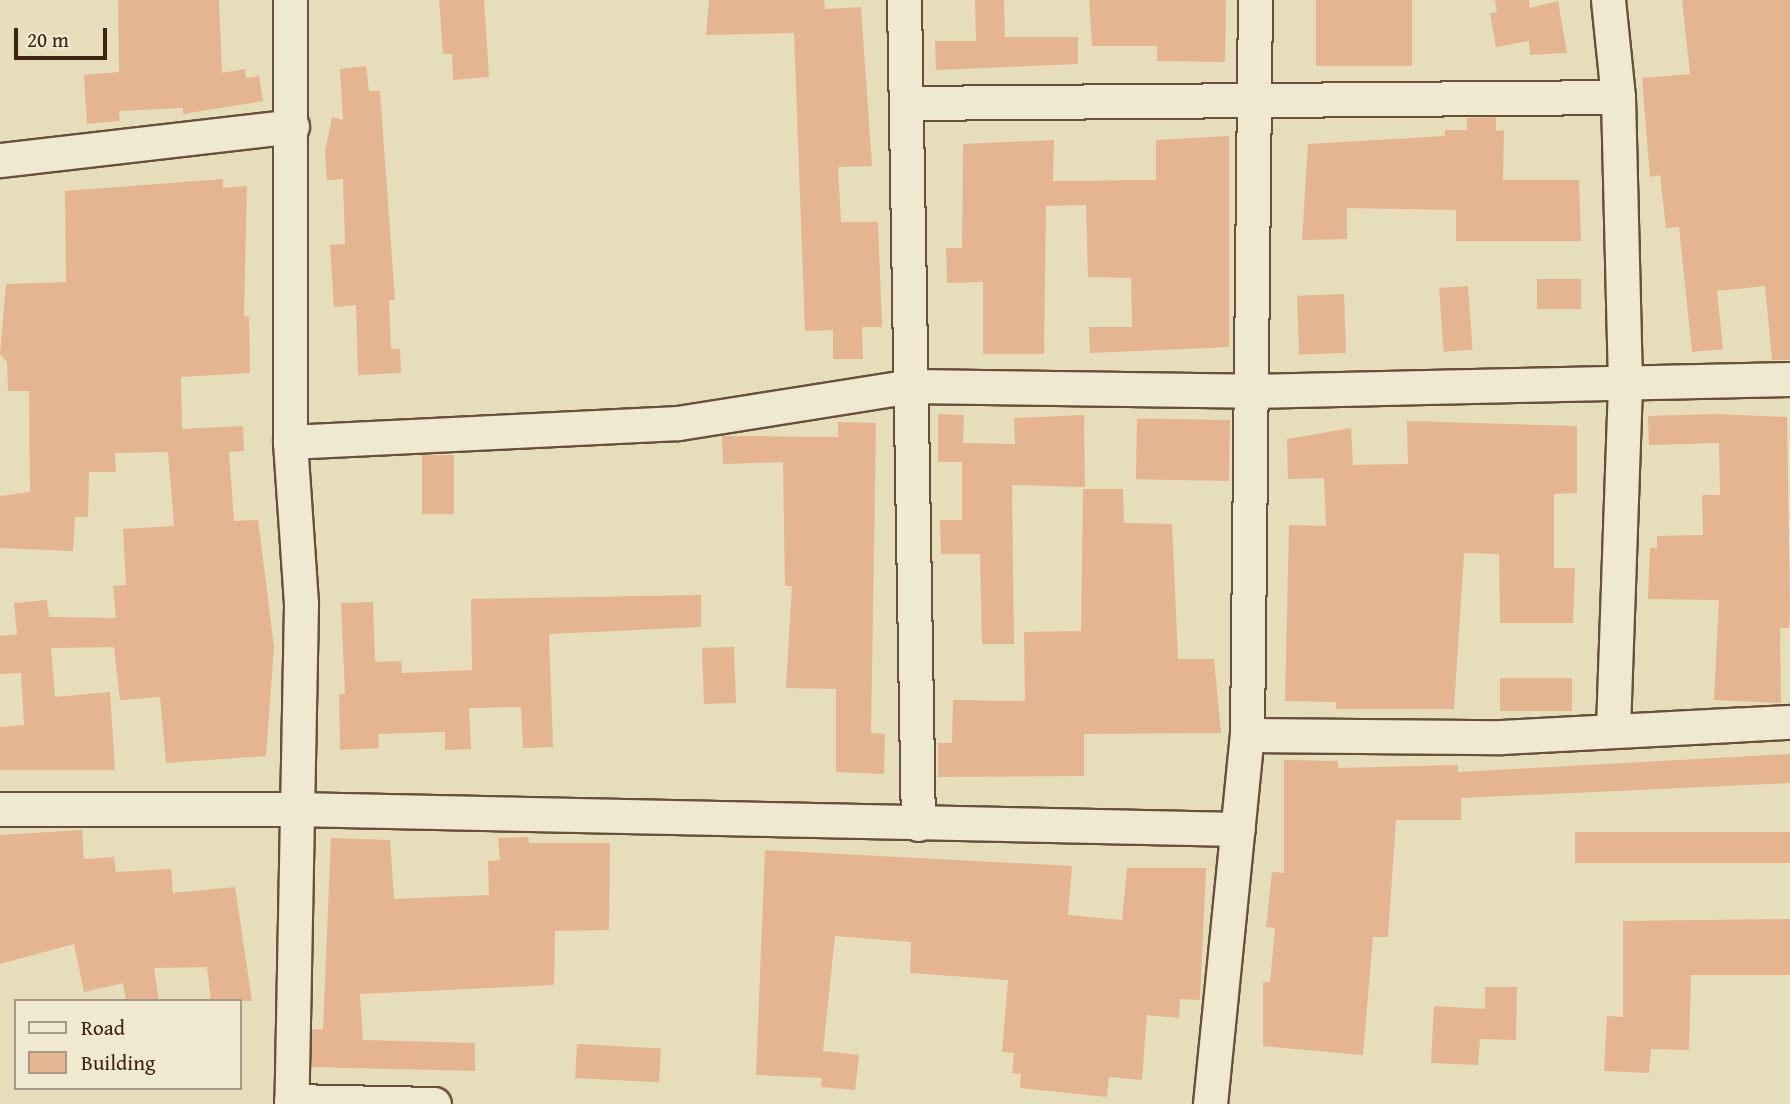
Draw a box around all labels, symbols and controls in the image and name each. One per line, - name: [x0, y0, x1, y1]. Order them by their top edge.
- scale bar: [18, 14, 110, 58]
- text: 20 m: [27, 24, 69, 55]
- legend: [14, 999, 242, 1090]
- text: Road: [81, 1012, 125, 1043]
- text: Building: [81, 1047, 155, 1078]

